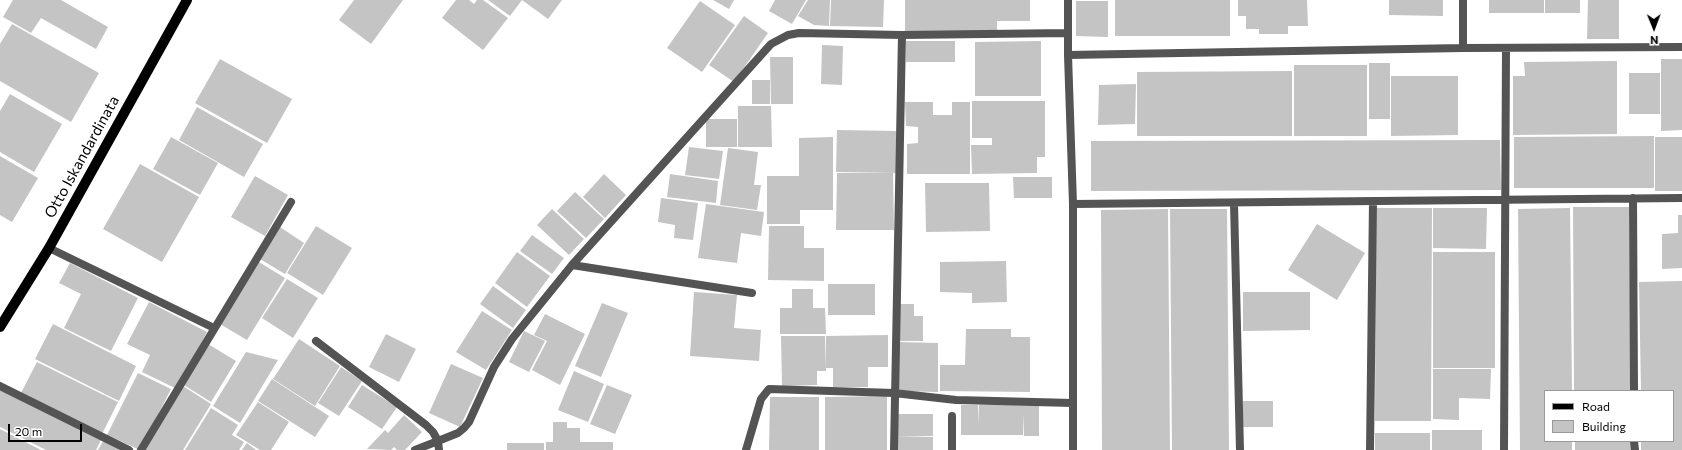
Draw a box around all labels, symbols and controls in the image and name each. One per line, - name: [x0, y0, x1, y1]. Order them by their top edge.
- north arrow: [1634, 8, 1674, 48]
- text: N: [1650, 34, 1658, 47]
- street label: Otto Iskandardinata: [41, 93, 123, 221]
- legend: [1544, 390, 1674, 442]
- text: Road: [1582, 399, 1610, 413]
- scale bar: [10, 416, 84, 442]
- text: Building: [1582, 419, 1626, 433]
- text: 20 m: [15, 424, 42, 438]

